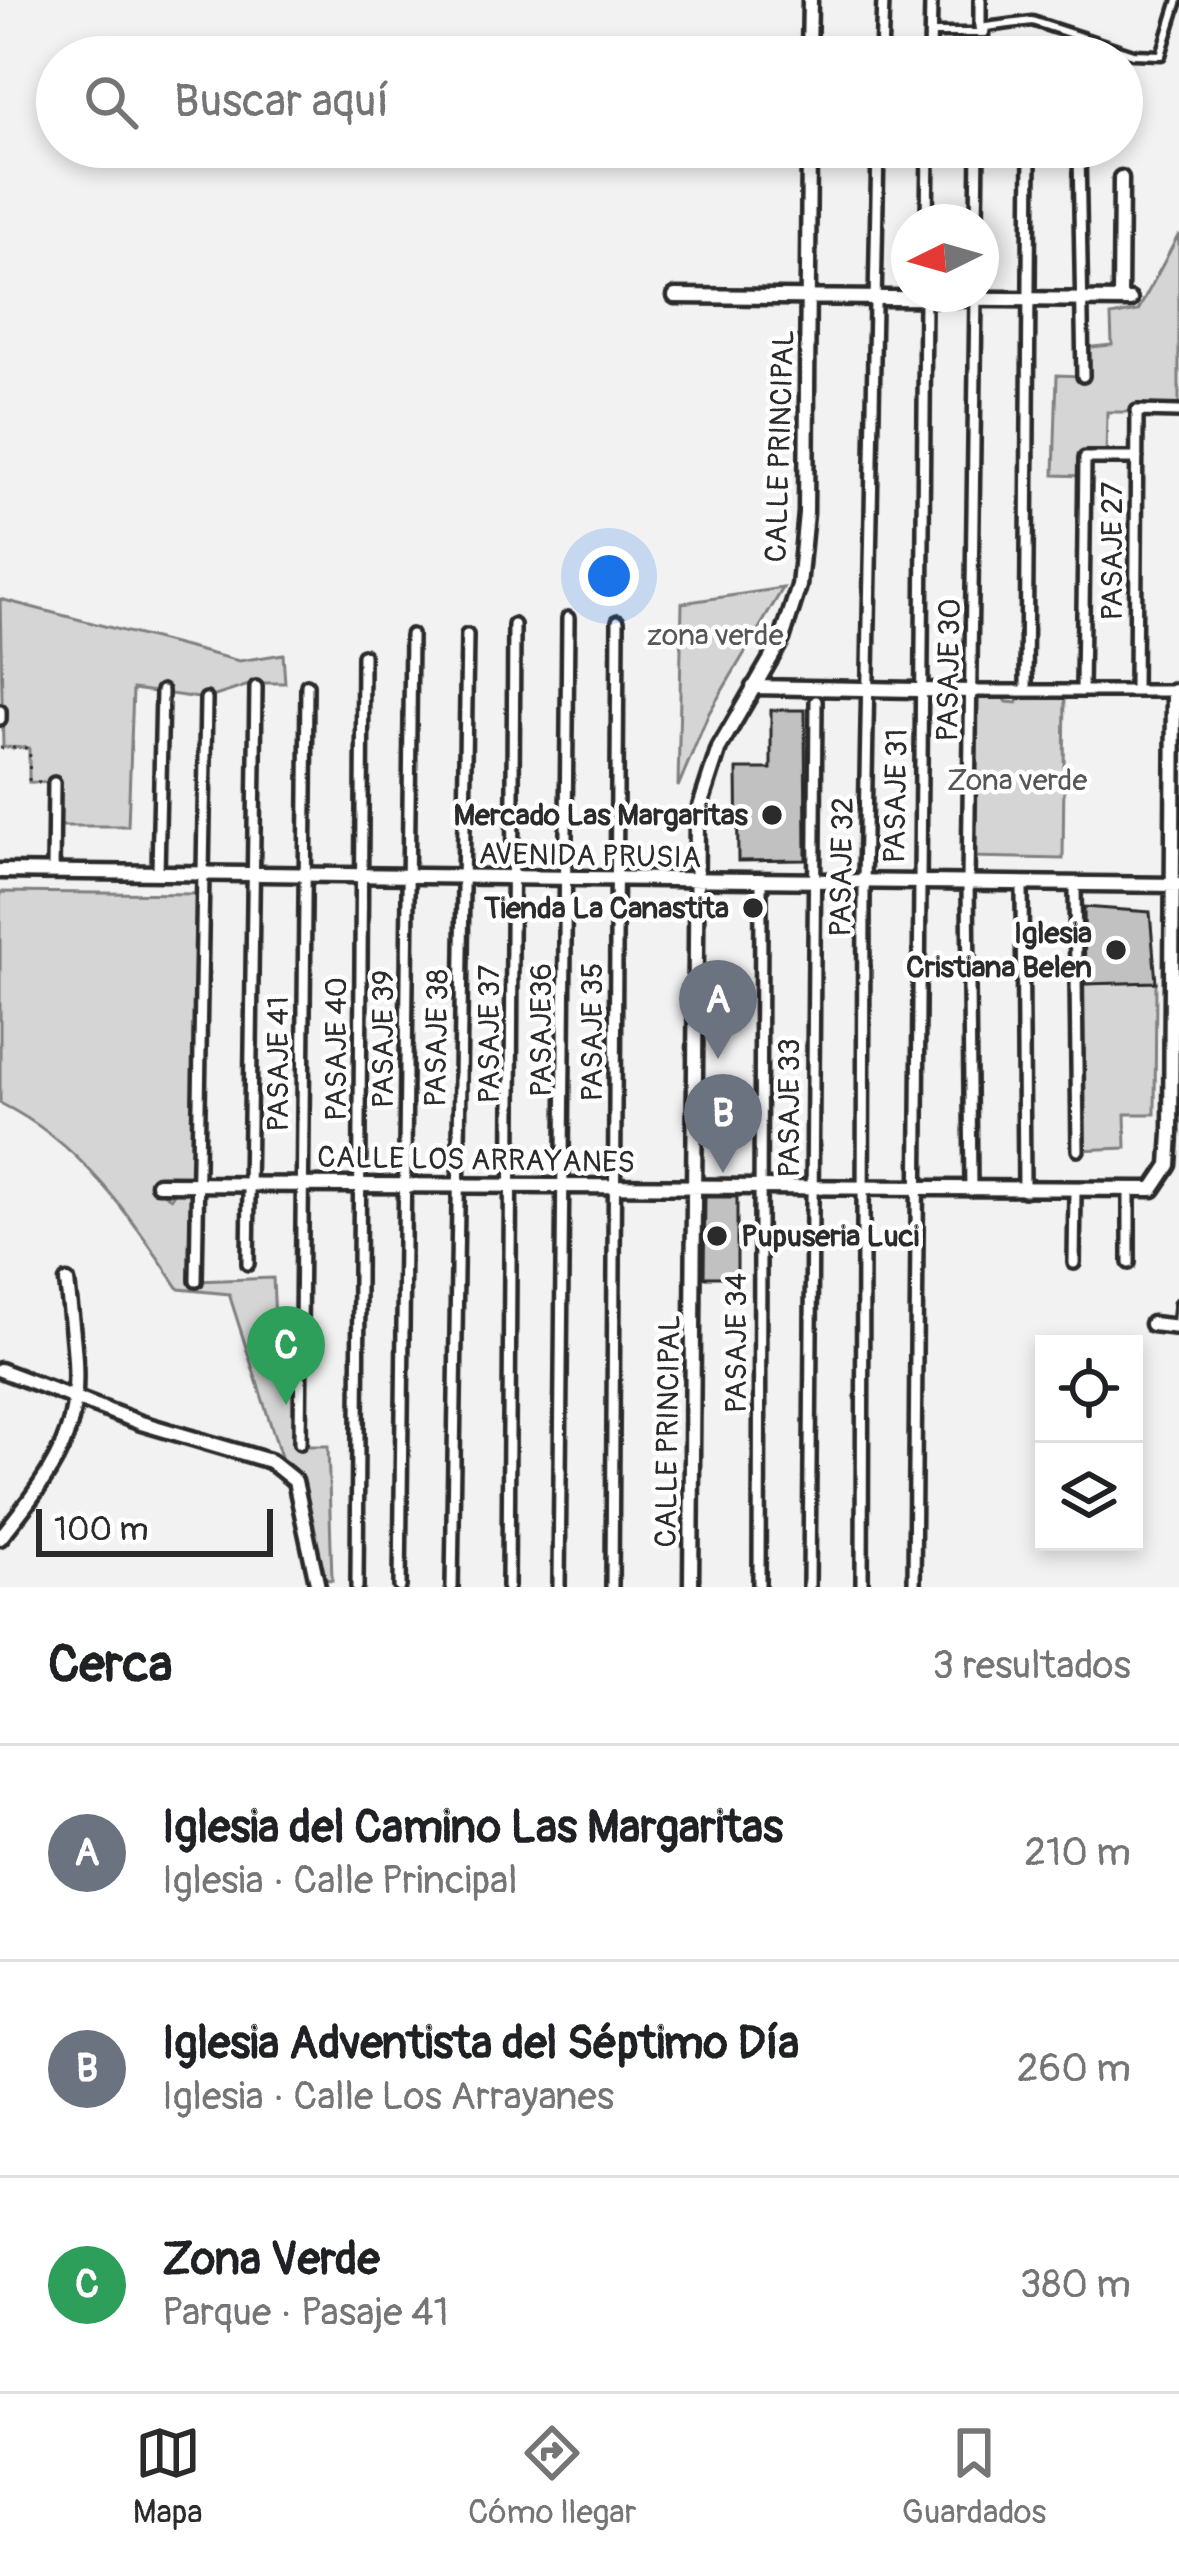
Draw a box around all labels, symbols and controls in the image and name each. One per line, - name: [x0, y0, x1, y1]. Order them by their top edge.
- search box: [36, 36, 1143, 168]
- icon: search: [78, 69, 144, 135]
- text: Buscar aquí: [174, 74, 389, 130]
- north arrow: [891, 204, 999, 312]
- street label: CALLE PRINCIPAL: [757, 329, 803, 563]
- street label: PASAJE 27: [1094, 481, 1131, 620]
- your location: [579, 546, 639, 606]
- street label: PASAJE 30: [929, 598, 969, 742]
- park label: zona verde: [646, 617, 784, 654]
- street label: PASAJE 31: [876, 728, 916, 864]
- park label: Zona verde: [947, 762, 1088, 799]
- place label: Mercado Las Margaritas: [453, 797, 749, 834]
- street label: PASAJE 32: [822, 797, 862, 937]
- marker: Mercado Las Margaritas: [759, 802, 785, 828]
- street label: AVENIDA PRUSIA: [478, 836, 702, 876]
- place label: Tienda La Canastita: [483, 890, 729, 927]
- marker: Tienda La Canastita: [740, 895, 766, 921]
- place label: Iglesia Cristiana Belen: [906, 915, 1092, 986]
- marker: Iglesia Cristiana Belen: [1103, 937, 1129, 963]
- pin: A: [679, 960, 757, 1059]
- street label: PASAJE 35: [574, 962, 611, 1102]
- street label: PASAJE36: [523, 963, 560, 1097]
- street label: PASAJE 37: [471, 964, 508, 1103]
- street label: PASAJE 38: [417, 969, 457, 1107]
- street label: PASAJE 39: [365, 970, 402, 1108]
- street label: PASAJE 40: [318, 977, 355, 1121]
- street label: PASAJE 41: [260, 996, 297, 1132]
- street label: PASAJE 33: [771, 1038, 808, 1178]
- pin: B: [684, 1074, 762, 1173]
- street label: CALLE LOS ARRAYANES: [317, 1139, 635, 1181]
- place label: Pupuseria Luci: [741, 1218, 919, 1255]
- marker: Pupuseria Luci: [704, 1223, 730, 1249]
- street label: PASAJE 34: [718, 1273, 755, 1413]
- pin: C: [247, 1306, 325, 1405]
- street label: CALLE PRINCIPAL: [647, 1314, 689, 1548]
- map controls: [1035, 1335, 1143, 1551]
- button: locate: [1035, 1335, 1143, 1443]
- button: layers: [1035, 1443, 1143, 1551]
- scale bar: [36, 1503, 273, 1556]
- text: 100 m: [54, 1509, 148, 1550]
- text: Cerca: [48, 1633, 172, 1697]
- text: 3 resultados: [932, 1641, 1131, 1690]
- text: Iglesia del Camino Las Margaritas: [162, 1800, 783, 1856]
- text: A: [74, 1828, 100, 1877]
- text: 210 m: [1024, 1828, 1131, 1877]
- text: Iglesia · Calle Principal: [162, 1856, 518, 1905]
- text: Iglesia Adventista del Séptimo Día: [162, 2016, 799, 2072]
- text: B: [76, 2044, 98, 2093]
- text: 260 m: [1017, 2044, 1131, 2093]
- text: Iglesia · Calle Los Arrayanes: [162, 2072, 614, 2121]
- text: Zona Verde: [162, 2232, 380, 2288]
- text: C: [75, 2260, 99, 2309]
- text: 380 m: [1020, 2260, 1131, 2309]
- text: Parque · Pasaje 41: [162, 2288, 449, 2337]
- tab: Mapa: [133, 2420, 203, 2533]
- tab: Cómo llegar: [468, 2420, 636, 2533]
- tab: Guardados: [902, 2420, 1046, 2533]

